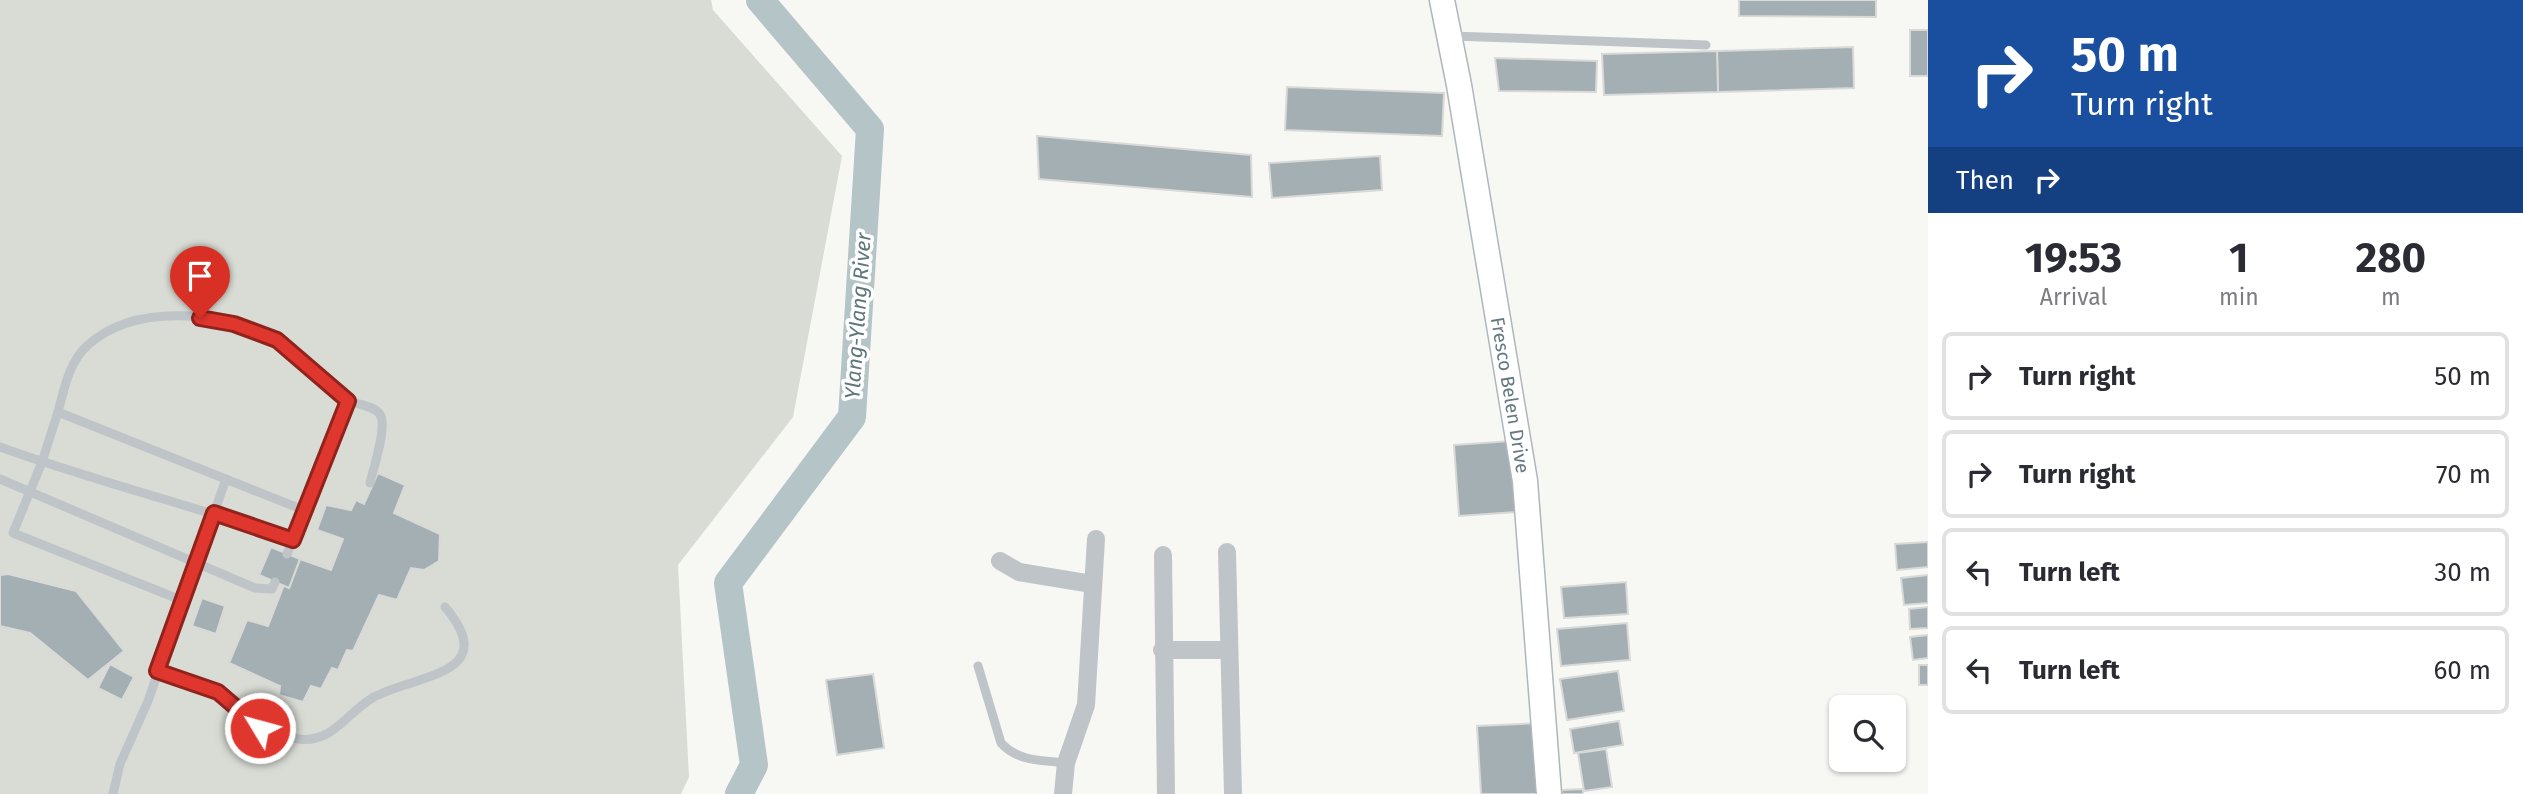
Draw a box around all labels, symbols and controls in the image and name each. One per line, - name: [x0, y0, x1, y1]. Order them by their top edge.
- text: 50 m: [2071, 25, 2179, 84]
- icon: right: [1956, 28, 2047, 119]
- text: Turn right: [2071, 85, 2213, 123]
- icon: right: [2028, 161, 2066, 199]
- text: Then: [1956, 165, 2014, 196]
- water label: Ylang-Ylang River: [839, 231, 877, 400]
- text: 19:53: [2025, 233, 2122, 283]
- text: 1: [2229, 233, 2249, 283]
- text: 280: [2355, 233, 2426, 283]
- pin: [170, 246, 230, 318]
- icon: arrive: [181, 257, 219, 295]
- text: Arrival: [2040, 283, 2107, 311]
- text: min: [2219, 283, 2259, 311]
- text: m: [2381, 283, 2401, 311]
- street label: Fresco Belen Drive: [1486, 315, 1535, 475]
- icon: right: [1960, 357, 1998, 395]
- text: Turn right: [2019, 361, 2136, 392]
- text: 50 m: [2434, 361, 2491, 392]
- icon: right: [1960, 455, 1998, 493]
- text: Turn right: [2019, 459, 2136, 490]
- text: 70 m: [2436, 459, 2491, 490]
- icon: left: [1960, 553, 1998, 591]
- text: Turn left: [2019, 557, 2120, 588]
- text: 30 m: [2434, 557, 2491, 588]
- icon: left: [1960, 651, 1998, 689]
- text: Turn left: [2019, 655, 2120, 686]
- text: 60 m: [2433, 655, 2491, 686]
- position arrow: [223, 691, 297, 765]
- map controls: [1829, 695, 1906, 772]
- button: search: [1829, 695, 1906, 772]

